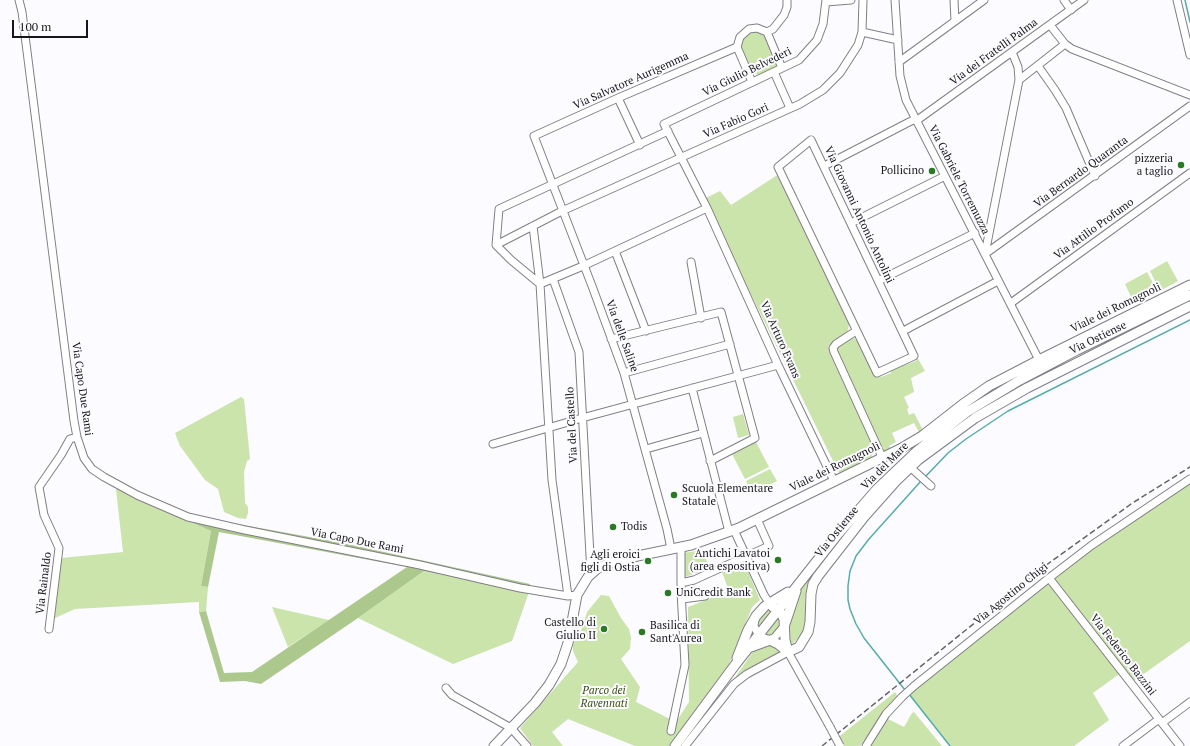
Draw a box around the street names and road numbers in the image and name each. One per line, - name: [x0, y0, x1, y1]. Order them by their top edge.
- street label: Via dei Fratelli Palma: [948, 16, 1040, 88]
- street label: Via Giulio Belvederi: [700, 45, 794, 99]
- street label: Via Salvatore Aurigemma: [571, 50, 691, 112]
- street label: Via Fabio Gori: [701, 101, 771, 141]
- street label: Via Gabriele Torremuzza: [926, 123, 992, 237]
- street label: Via Bernardo Quaranta: [1032, 134, 1130, 210]
- street label: Via Giovanni Antonio Antolini: [821, 144, 897, 286]
- street label: Via Attilio Profumo: [1052, 196, 1136, 262]
- street label: Viale dei Romagnoli: [1069, 280, 1163, 336]
- street label: Via delle Saline: [603, 298, 641, 374]
- street label: Via Arturo Evans: [757, 299, 803, 381]
- street label: Via Ostiense: [1067, 319, 1129, 357]
- street label: Via Capo Due Rami: [69, 341, 95, 437]
- street label: Via del Castello: [563, 387, 581, 463]
- street label: Viale dei Romagnoli: [788, 439, 882, 495]
- street label: Via del Mare: [859, 440, 911, 492]
- street label: Via Ostiense: [812, 504, 862, 560]
- street label: Via Capo Due Rami: [309, 526, 405, 556]
- street label: Via Rainaldo: [34, 551, 54, 615]
- street label: Via Agostino Chigi: [971, 560, 1051, 628]
- street label: Via Federico Bazzini: [1087, 612, 1159, 698]

